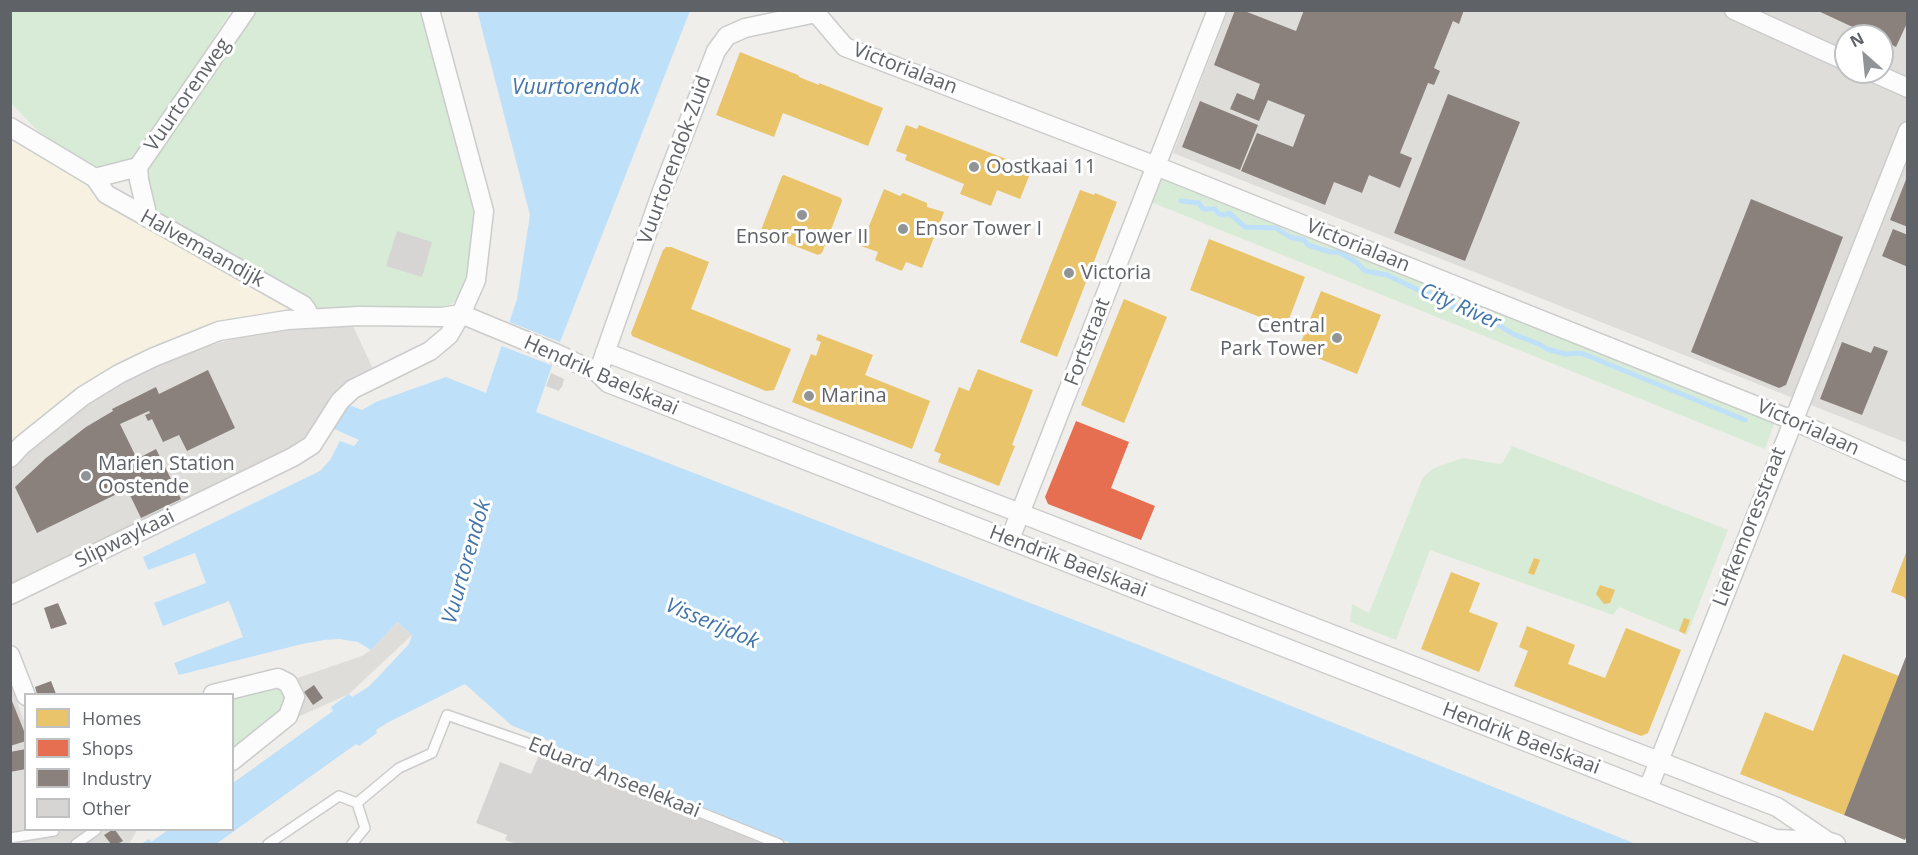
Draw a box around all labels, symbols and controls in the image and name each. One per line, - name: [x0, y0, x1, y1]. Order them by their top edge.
- north arrow: [1834, 24, 1894, 84]
- text: N: [1846, 27, 1868, 53]
- street label: Vuurtorenweg: [140, 34, 236, 156]
- street label: Victorialaan: [850, 38, 960, 100]
- street label: Vuurtorendok-Zuid: [633, 72, 717, 248]
- water label: Vuurtorendok: [512, 75, 640, 101]
- place label: Oostkaai 11: [986, 155, 1096, 179]
- marker: Oostkaai 11: [967, 160, 981, 174]
- street label: Halvemaandijk: [136, 205, 268, 293]
- marker: Ensor Tower II: [795, 208, 809, 222]
- street label: Victorialaan: [1303, 214, 1413, 278]
- place label: Ensor Tower I: [915, 217, 1042, 241]
- marker: Ensor Tower I: [896, 222, 910, 236]
- place label: Ensor Tower II: [736, 225, 868, 249]
- place label: Victoria: [1081, 261, 1151, 285]
- marker: Victoria: [1062, 266, 1076, 280]
- water label: City River: [1416, 278, 1504, 336]
- street label: Fortstraat: [1060, 295, 1116, 389]
- place label: Central Park Tower: [1220, 314, 1325, 361]
- street label: Hendrik Baelskaai: [520, 331, 682, 421]
- marker: Central Park Tower: [1330, 331, 1344, 345]
- place label: Marina: [821, 384, 887, 408]
- marker: Marina: [802, 389, 816, 403]
- street label: Victorialaan: [1753, 395, 1863, 461]
- street label: Liefkemoresstraat: [1709, 444, 1791, 610]
- place label: Marien Station Oostende: [98, 452, 235, 499]
- marker: Marien Station Oostende: [79, 469, 93, 483]
- water label: Vuurtorendok: [437, 497, 497, 627]
- street label: Slipwaykaai: [71, 505, 179, 573]
- street label: Hendrik Baelskaai: [986, 521, 1150, 603]
- water label: Visserijdok: [662, 593, 762, 655]
- legend: [24, 693, 234, 831]
- street label: Hendrik Baelskaai: [1439, 698, 1603, 780]
- text: Homes: [82, 706, 141, 730]
- street label: Eduard Anseelekaai: [525, 733, 703, 823]
- text: Shops: [82, 736, 133, 760]
- text: Industry: [82, 766, 152, 790]
- text: Other: [82, 796, 131, 820]

